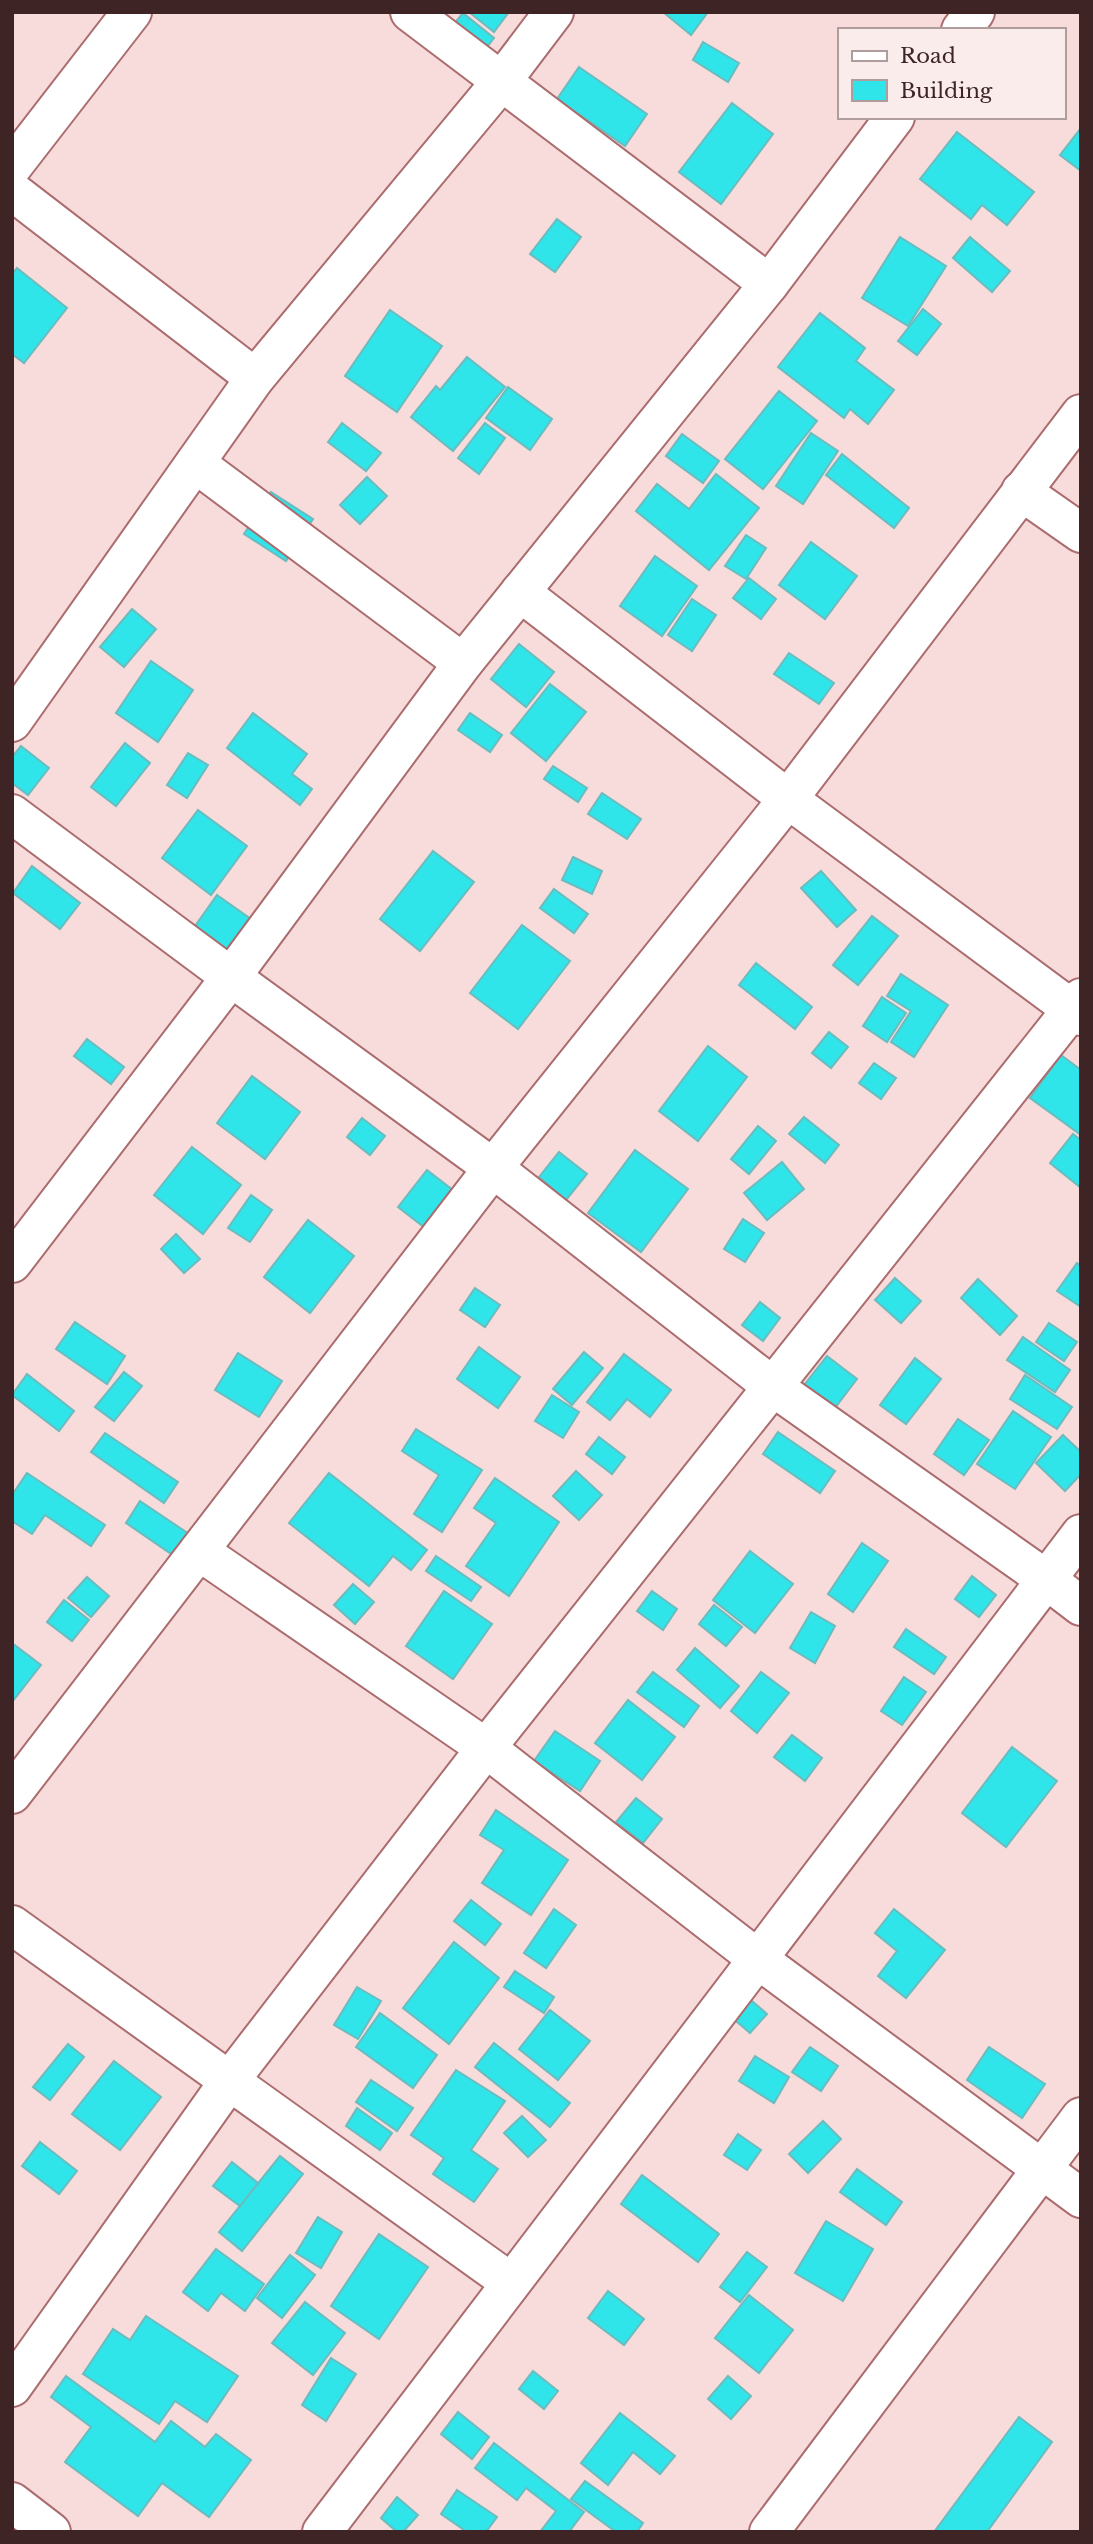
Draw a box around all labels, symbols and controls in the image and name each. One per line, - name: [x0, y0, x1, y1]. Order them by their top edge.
- legend: [838, 28, 1065, 119]
- text: Road: [900, 43, 956, 69]
- text: Building: [900, 78, 993, 104]

